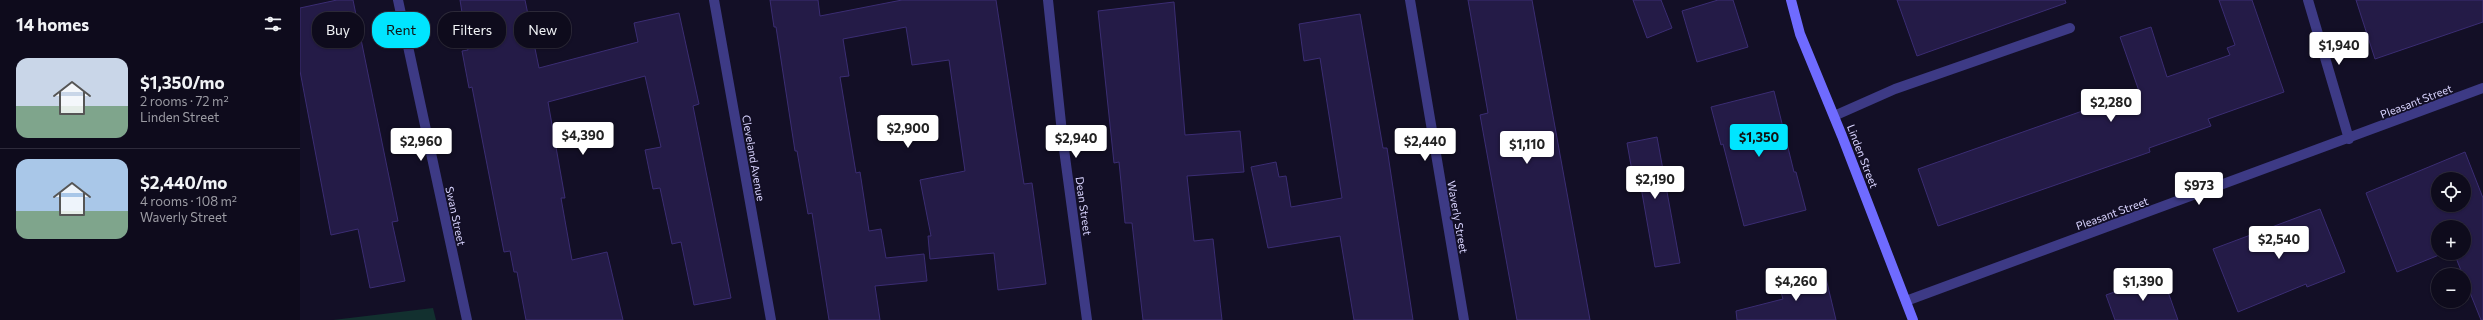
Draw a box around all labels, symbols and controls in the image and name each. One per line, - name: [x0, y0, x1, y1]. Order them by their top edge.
- chip: Buy: [312, 12, 364, 48]
- chip: Rent: [372, 12, 430, 48]
- chip: Filters: [438, 12, 506, 48]
- chip: New: [514, 12, 571, 48]
- icon: filters: [262, 13, 284, 35]
- text: 14 homes: [16, 14, 89, 35]
- pin: $1,940: [2306, 32, 2372, 66]
- text: $1,940: [2318, 37, 2360, 53]
- text: $1,350/mo: [140, 72, 225, 93]
- icon: home: [48, 74, 96, 122]
- street label: Pleasant Street: [2378, 81, 2454, 121]
- pin: $2,280: [2078, 89, 2144, 123]
- text: 2 rooms · 72 m²: [140, 93, 229, 109]
- text: $2,280: [2090, 94, 2132, 110]
- text: Linden Street: [140, 109, 219, 125]
- street label: Cleveland Avenue: [740, 114, 768, 202]
- pin: $2,900: [875, 115, 941, 149]
- text: $2,900: [886, 120, 930, 136]
- pin: $4,390: [550, 122, 616, 156]
- street label: Linden Street: [1845, 122, 1881, 190]
- pin: $1,350: [1726, 124, 1792, 158]
- pin: $2,940: [1043, 125, 1109, 159]
- text: $4,390: [562, 127, 604, 143]
- pin: $2,960: [388, 128, 454, 162]
- pin: $2,440: [1392, 128, 1458, 162]
- text: $1,350: [1739, 129, 1779, 145]
- text: $2,940: [1055, 130, 1097, 146]
- pin: $1,110: [1494, 131, 1560, 165]
- text: $2,960: [400, 133, 442, 149]
- text: $2,440: [1404, 133, 1446, 149]
- text: $1,110: [1509, 136, 1545, 152]
- pin: $2,190: [1622, 166, 1688, 200]
- text: $2,190: [1635, 171, 1675, 187]
- text: $2,440/mo: [140, 172, 228, 193]
- pin: $973: [2175, 172, 2223, 206]
- map controls: [2431, 172, 2471, 308]
- button: locate: [2431, 172, 2471, 212]
- icon: home: [48, 175, 96, 223]
- street label: Dean Street: [1073, 176, 1095, 237]
- text: $973: [2184, 177, 2214, 193]
- street label: Waverly Street: [1445, 180, 1471, 255]
- street label: Swan Street: [443, 185, 469, 247]
- text: 4 rooms · 108 m²: [140, 193, 237, 209]
- street label: Pleasant Street: [2074, 194, 2150, 232]
- text: Waverly Street: [140, 209, 227, 225]
- button: +: [2431, 220, 2471, 260]
- pin: $2,540: [2246, 226, 2312, 260]
- text: $2,540: [2258, 231, 2300, 247]
- pin: $4,260: [1763, 268, 1829, 302]
- pin: $1,390: [2110, 268, 2176, 302]
- button: −: [2431, 268, 2471, 308]
- text: $4,260: [1775, 273, 1817, 289]
- text: $1,390: [2123, 273, 2163, 289]

